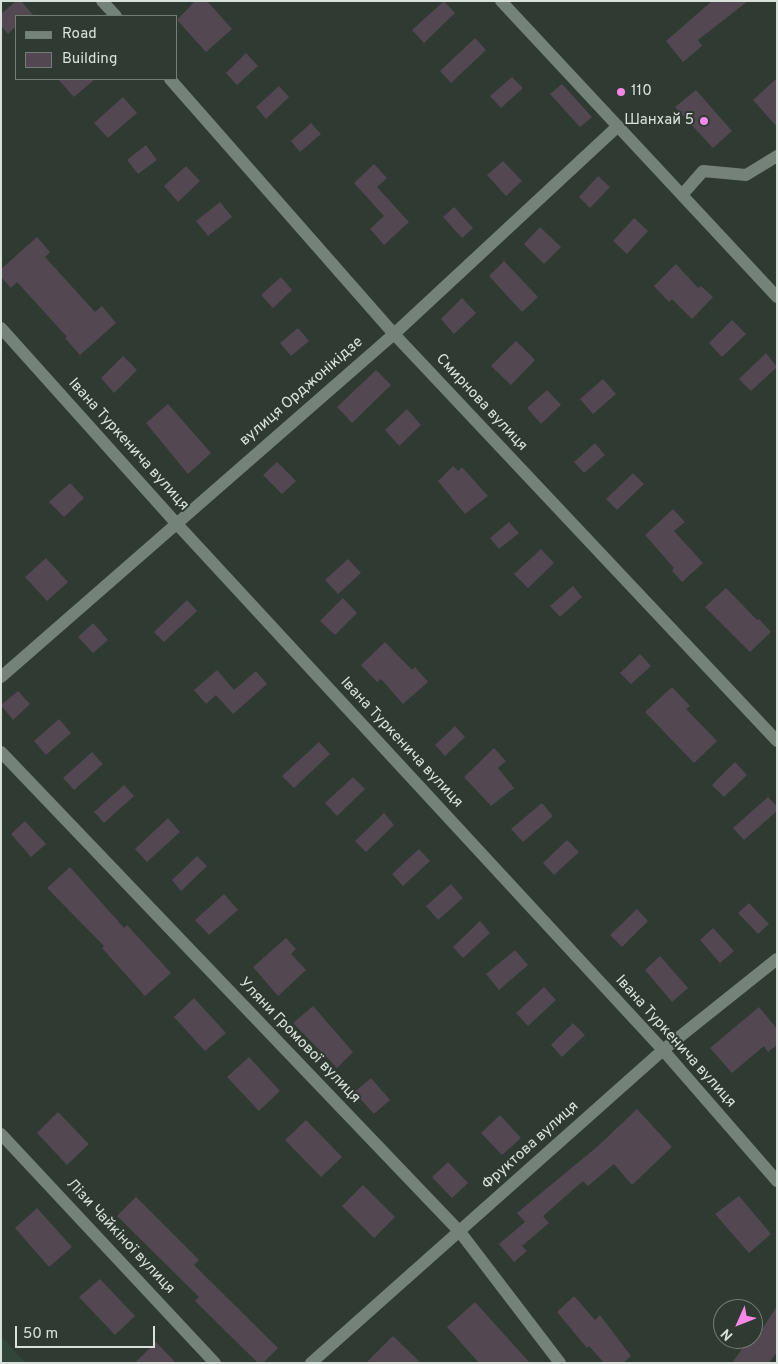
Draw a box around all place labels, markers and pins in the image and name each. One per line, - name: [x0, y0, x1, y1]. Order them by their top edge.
- place label: 110: [631, 83, 652, 101]
- marker: 110: [615, 86, 627, 98]
- place label: Шанхай 5: [624, 112, 694, 130]
- marker: Шанхай 5: [698, 115, 710, 127]

